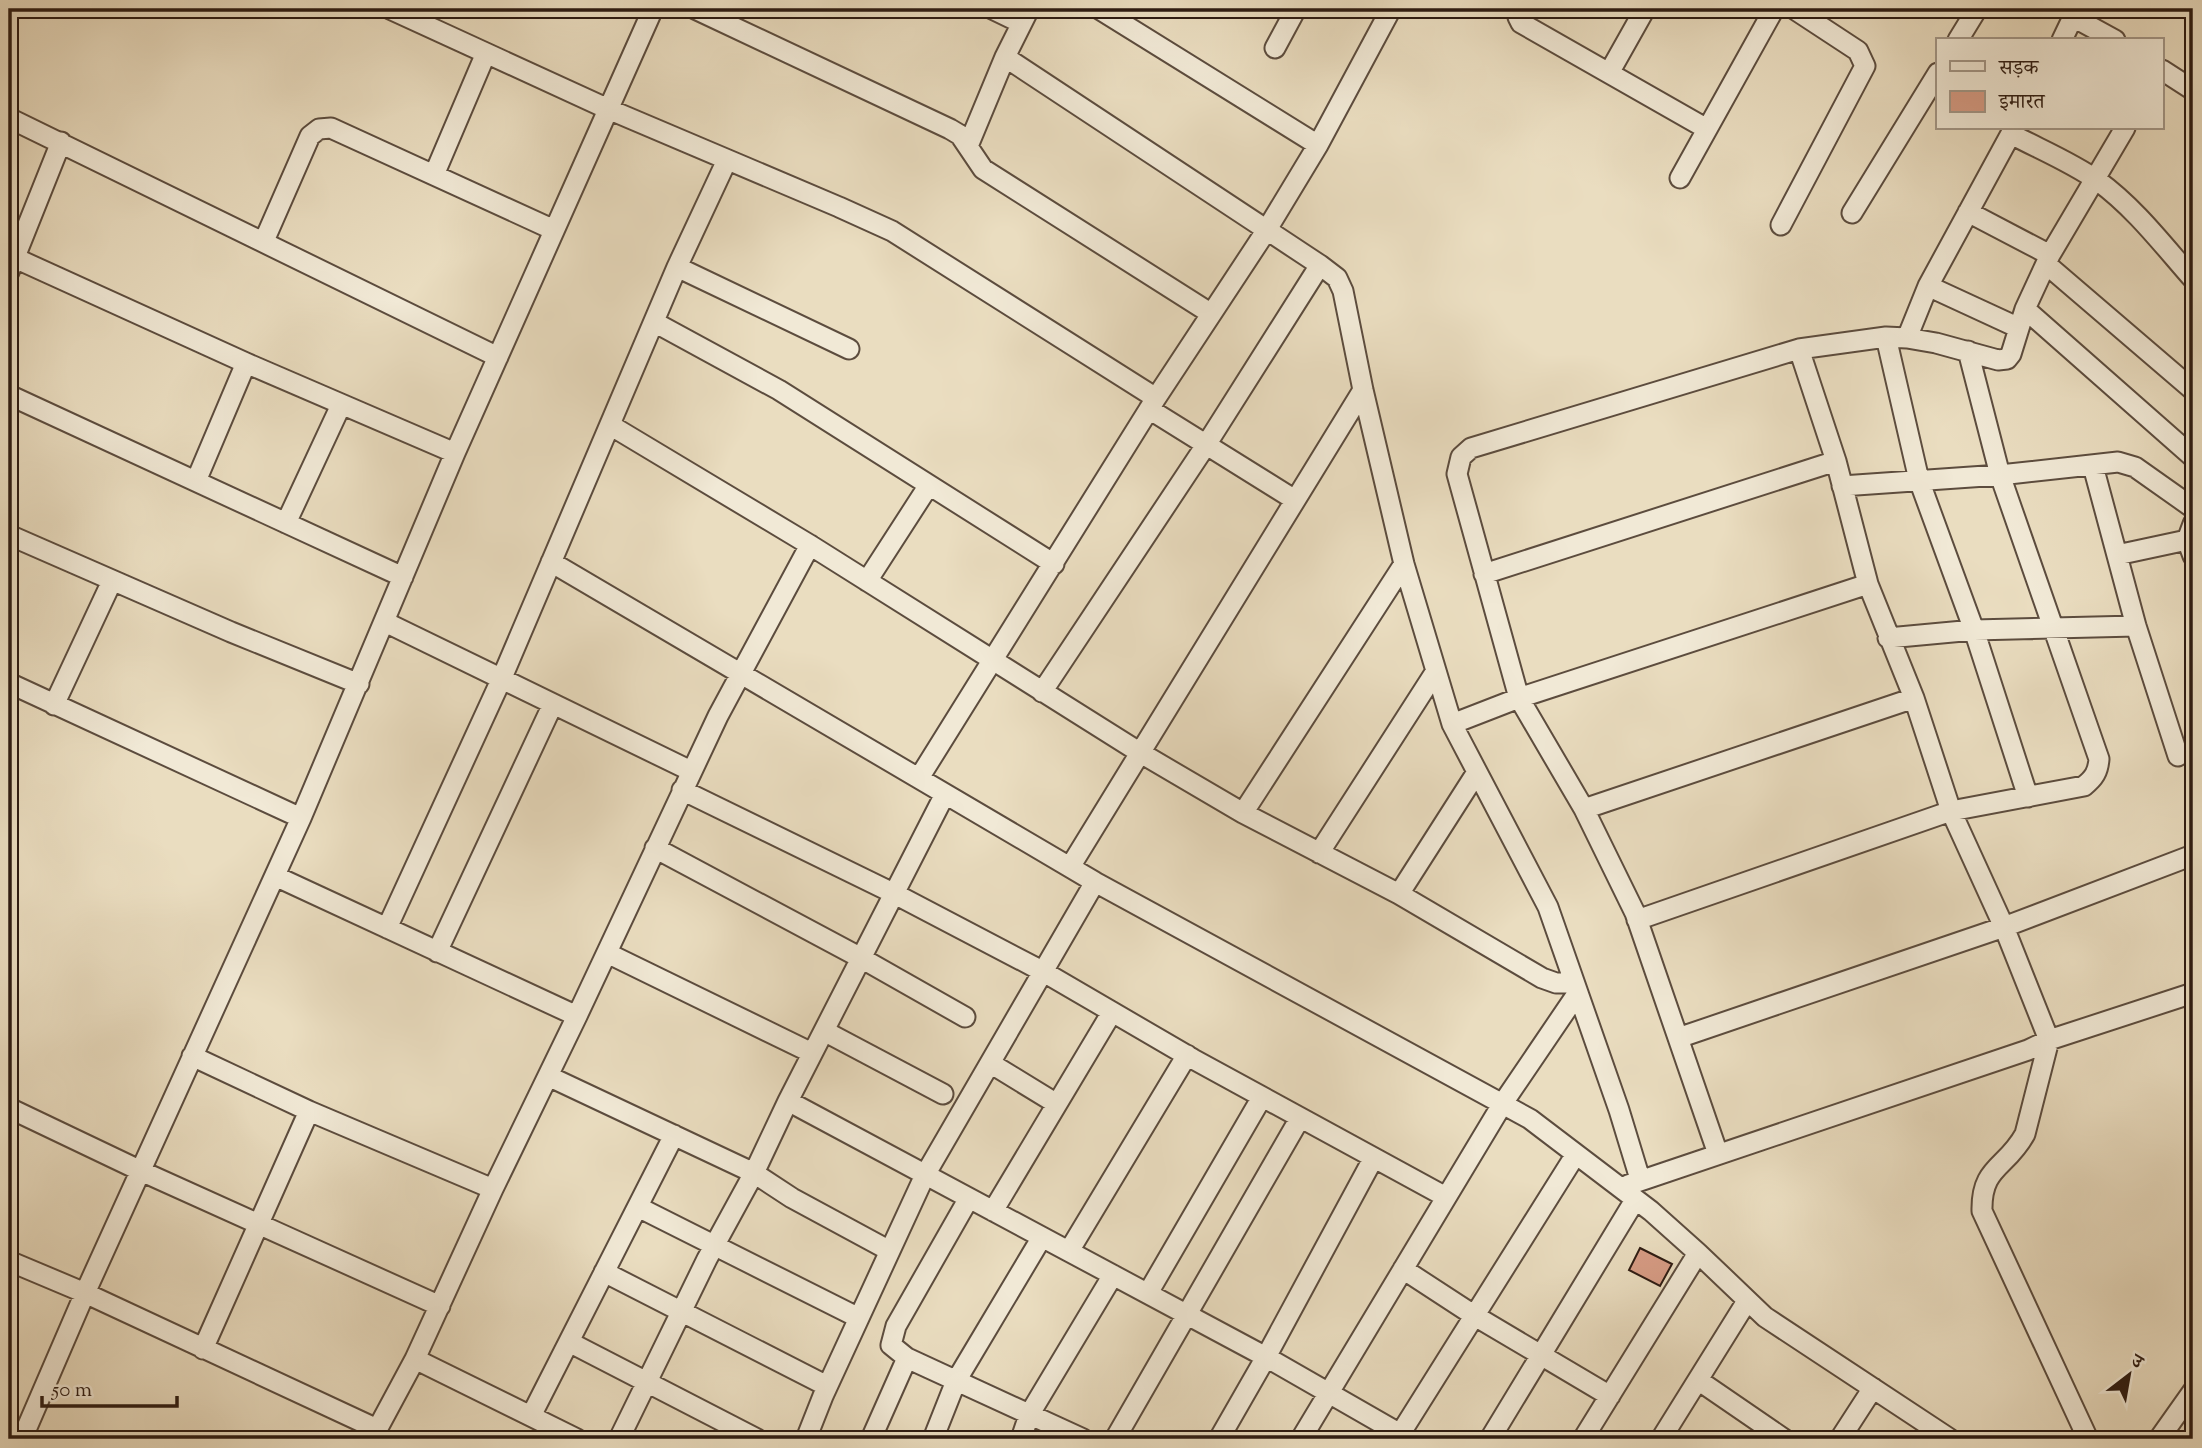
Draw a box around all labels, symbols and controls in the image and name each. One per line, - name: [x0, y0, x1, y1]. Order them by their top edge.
- legend: [1936, 38, 2164, 130]
- text: सड़क: [1998, 54, 2039, 84]
- text: इमारत: [1998, 88, 2046, 118]
- north arrow: [2094, 1340, 2164, 1410]
- text: उ: [2124, 1347, 2149, 1377]
- scale bar: [42, 1364, 177, 1408]
- text: 50 m: [51, 1376, 92, 1406]

